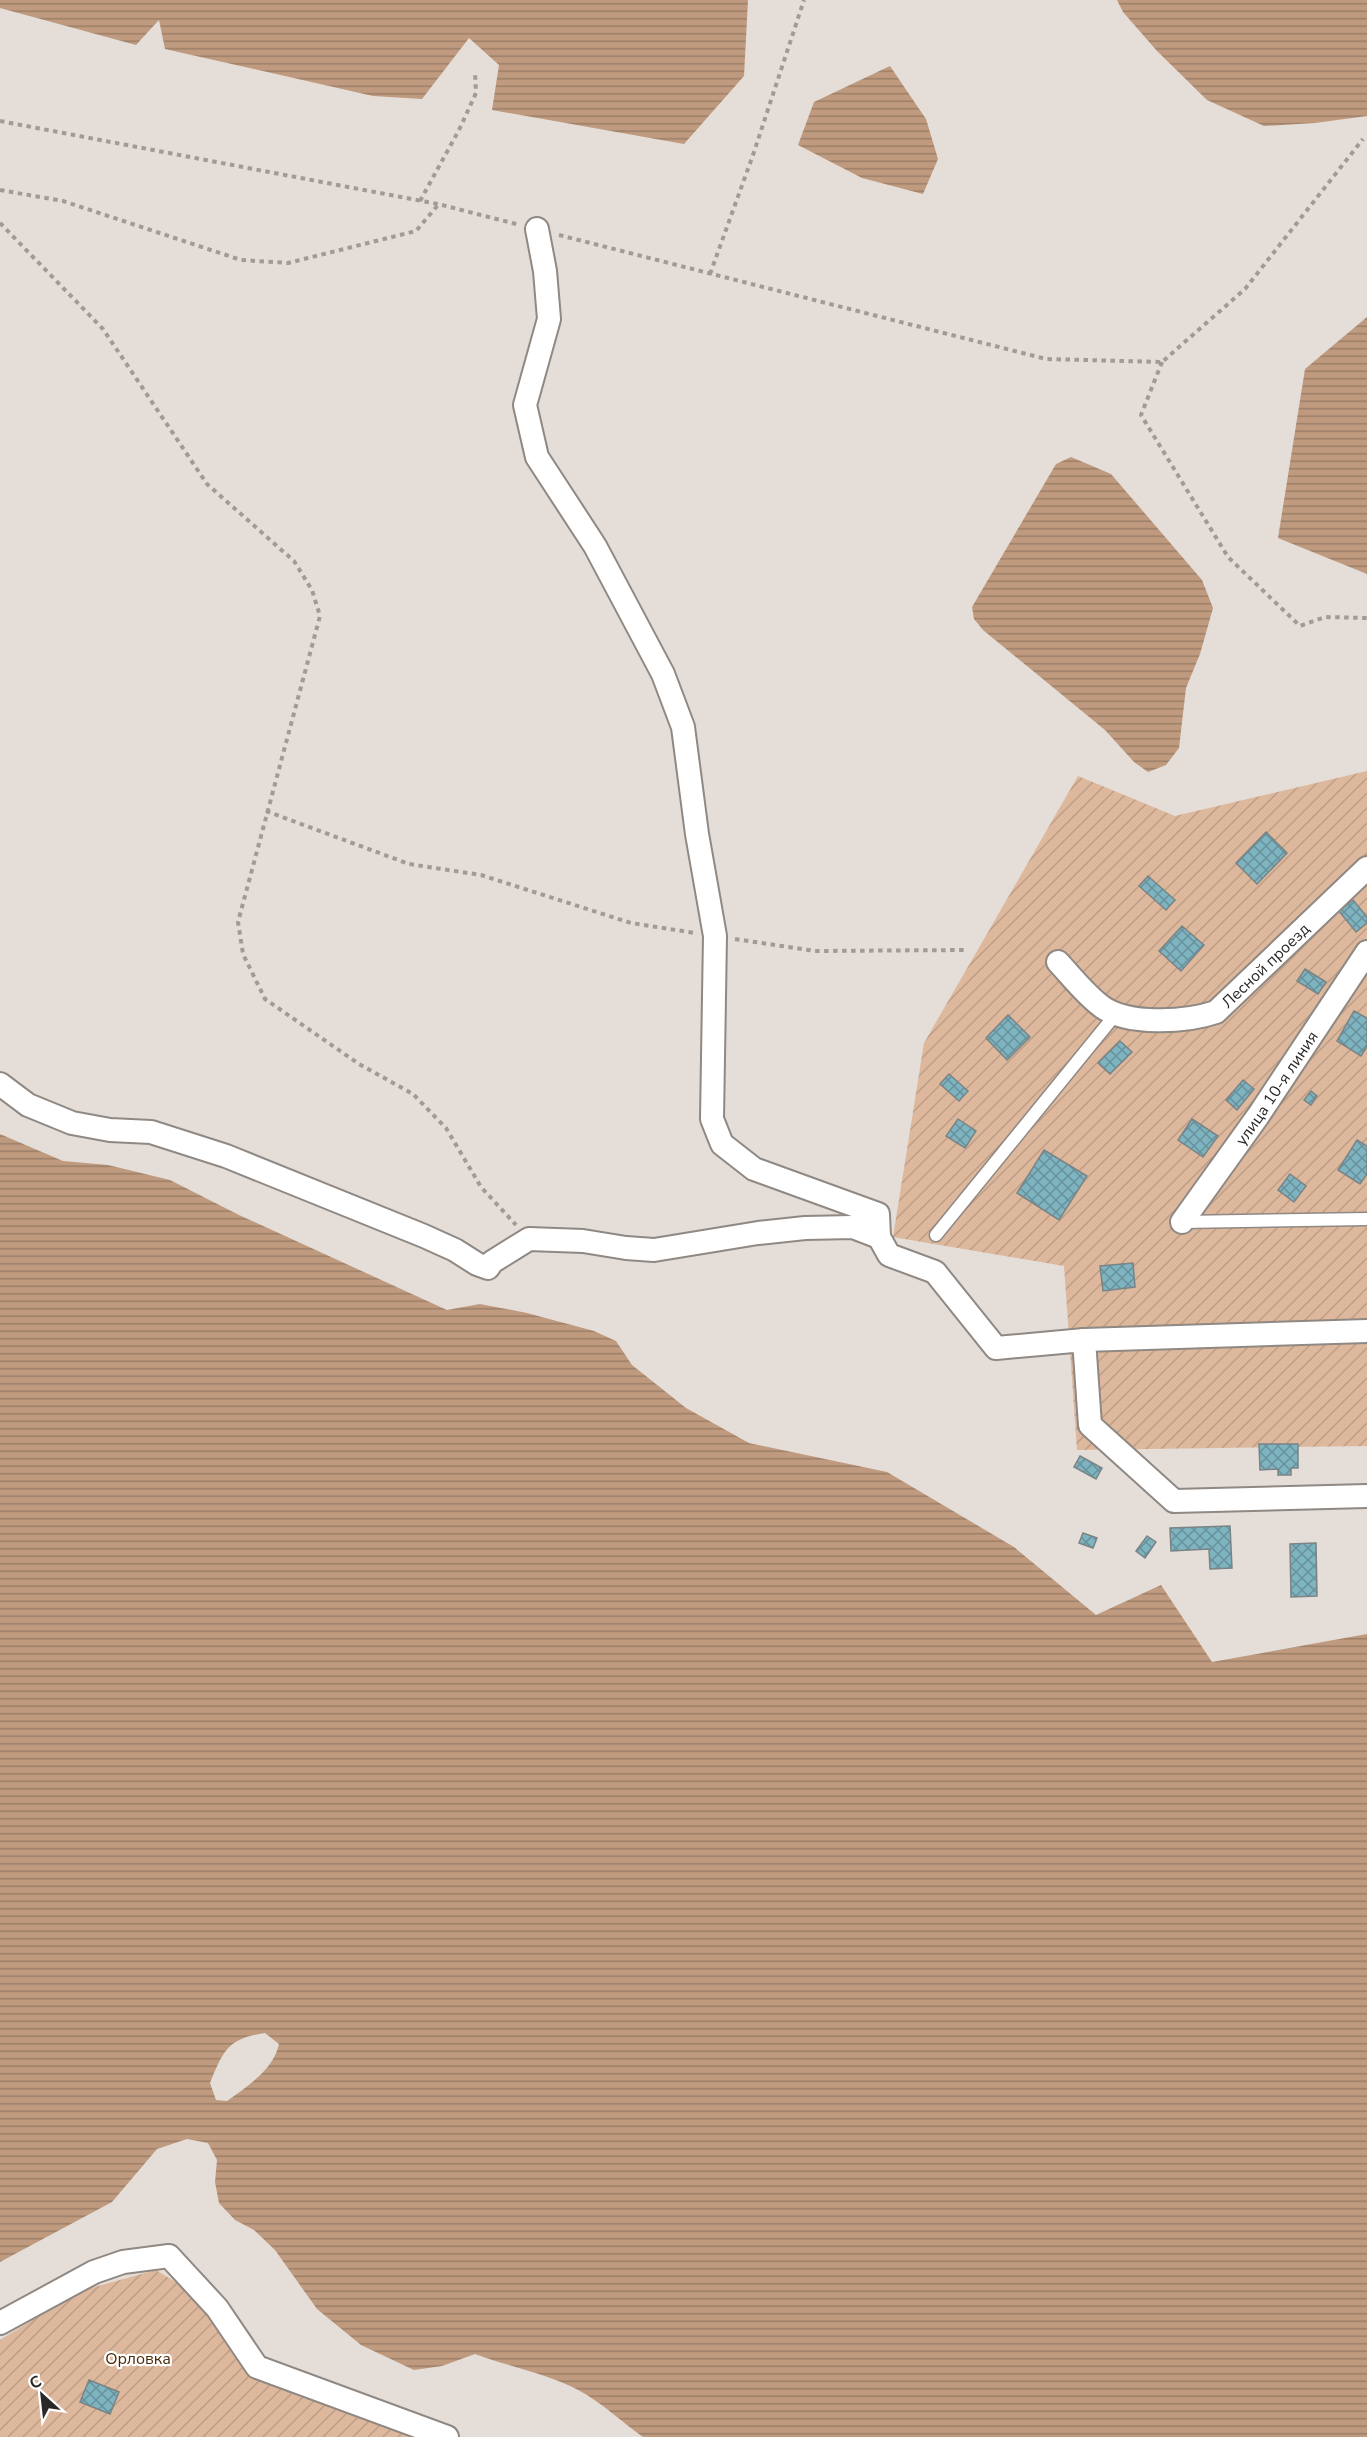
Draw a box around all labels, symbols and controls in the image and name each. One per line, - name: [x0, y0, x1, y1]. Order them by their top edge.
- street label: Лесной проезд: [1217, 918, 1315, 1013]
- street label: улица 10-я линия: [1231, 1027, 1324, 1150]
- park label: Орловка: [105, 2348, 171, 2370]
- north arrow: [12, 2365, 72, 2425]
- text: С: [26, 2370, 46, 2395]

